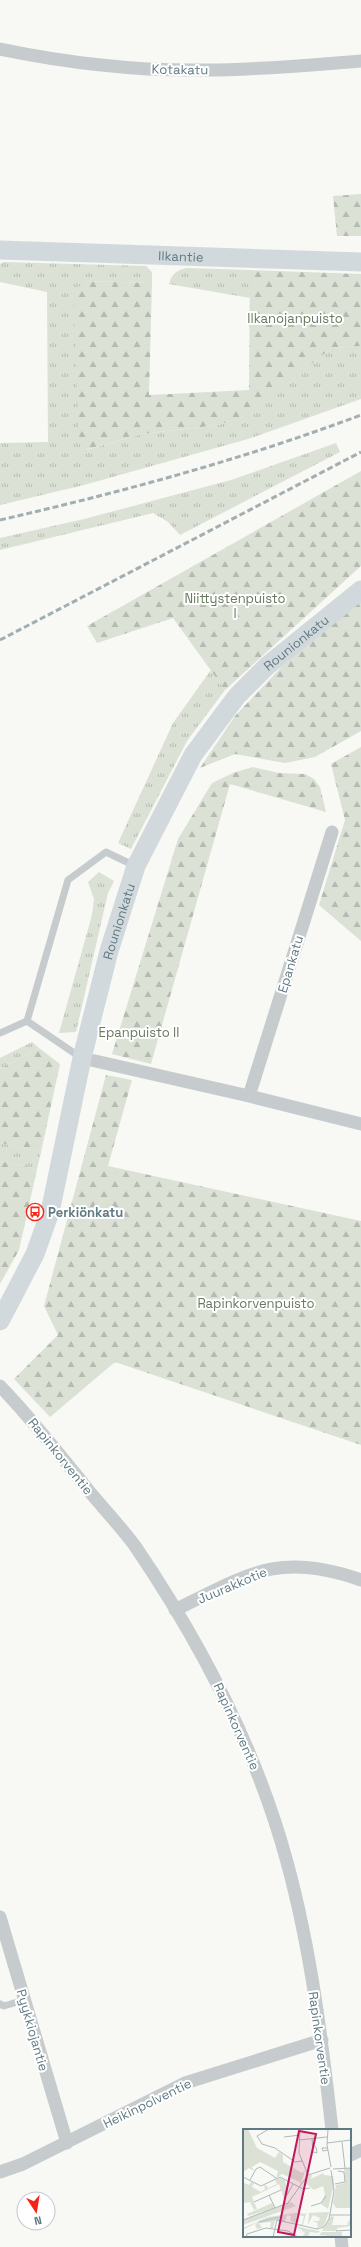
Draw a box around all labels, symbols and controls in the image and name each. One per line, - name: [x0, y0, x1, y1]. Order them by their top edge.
- street label: Kotakatu: [151, 61, 208, 78]
- street label: Ilkantie: [158, 247, 204, 266]
- park label: Ilkanojanpuisto: [247, 310, 343, 327]
- park label: Niittystenpuisto I: [184, 590, 286, 622]
- street label: Rounionkatu: [260, 611, 332, 675]
- street label: Rounionkatu: [99, 881, 139, 961]
- street label: Epankatu: [274, 933, 307, 995]
- park label: Epanpuisto II: [99, 1024, 179, 1041]
- bus stop icon: Perkiönkatu: [25, 1202, 45, 1222]
- place label: Perkiönkatu: [48, 1204, 123, 1221]
- park label: Rapinkorvenpuisto: [197, 1295, 315, 1312]
- street label: Rapinkorventie: [24, 1414, 97, 1498]
- street label: Juurakkotie: [195, 1563, 269, 1608]
- street label: Rapinkorventie: [210, 1680, 263, 1773]
- street label: Pyykkiojantie: [13, 1987, 52, 2073]
- street label: Rapinkorventie: [305, 1990, 334, 2086]
- street label: Heikinpolventie: [100, 2075, 194, 2132]
- inset map: [243, 2129, 351, 2237]
- north arrow: [16, 2191, 56, 2231]
- text: N: [33, 2213, 43, 2228]

